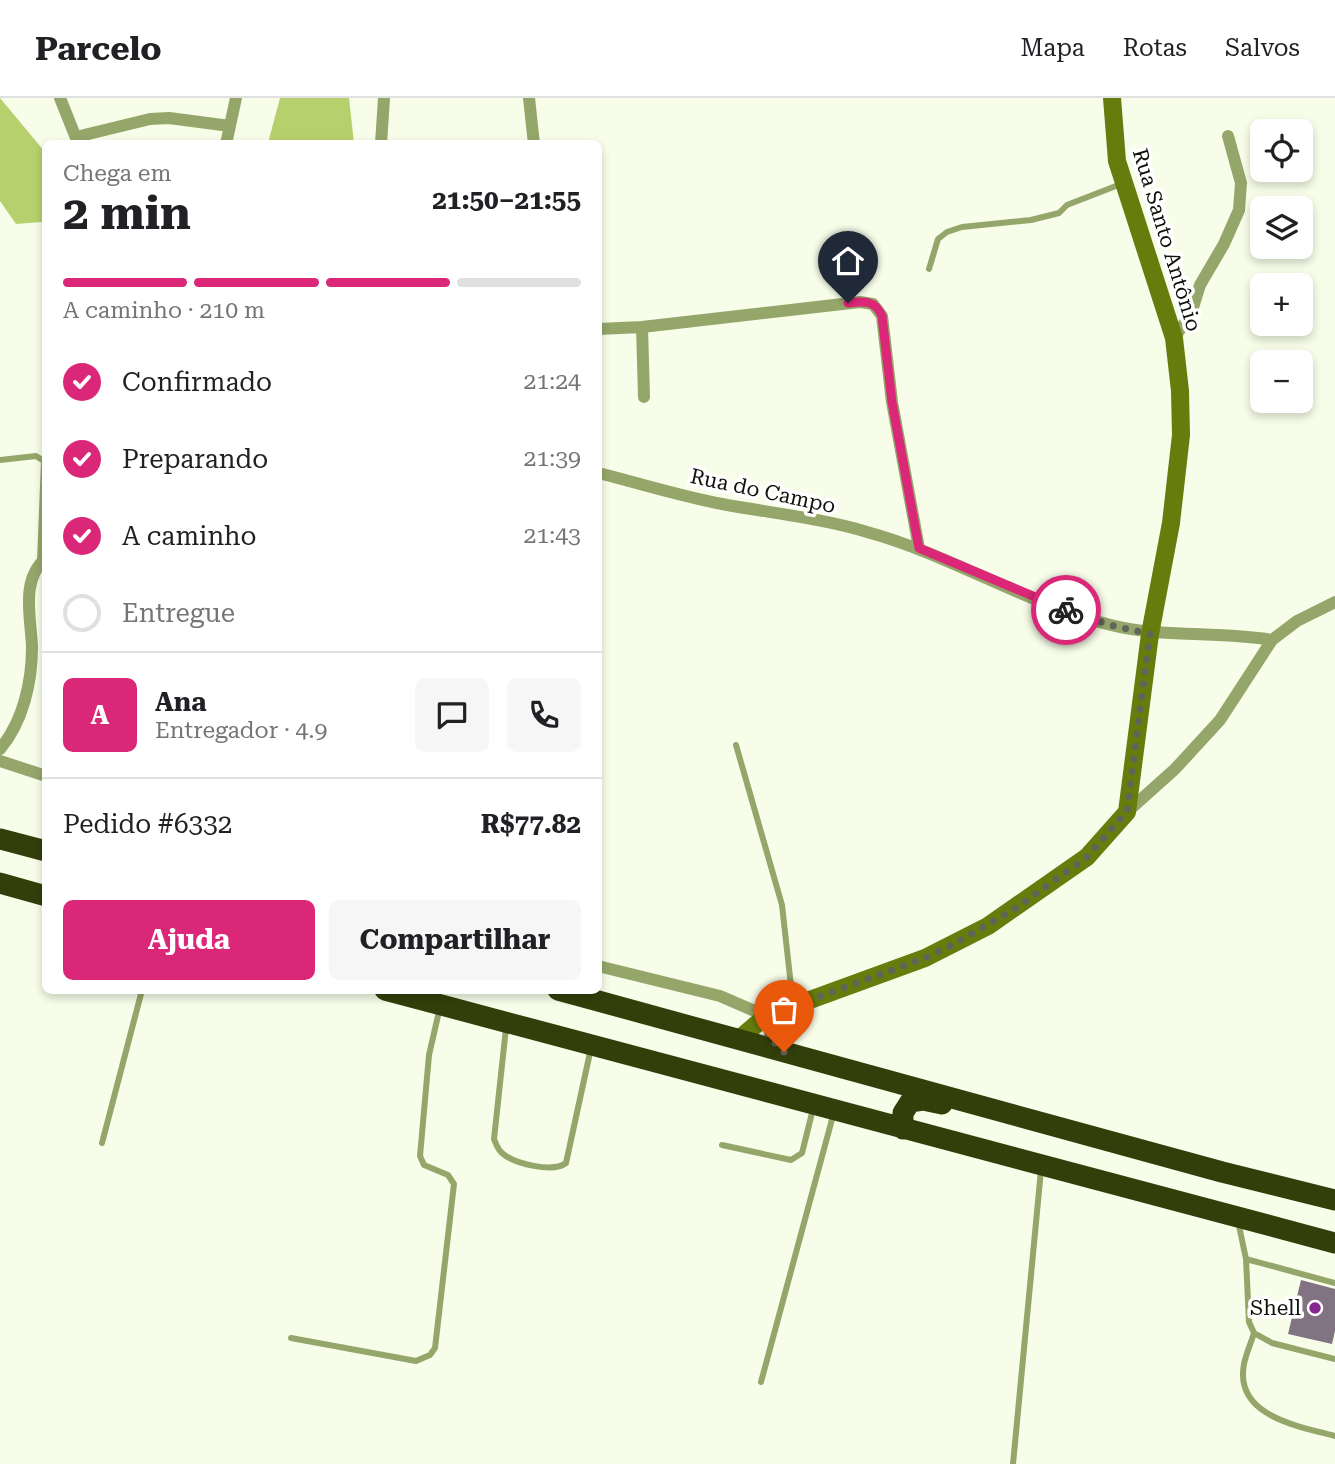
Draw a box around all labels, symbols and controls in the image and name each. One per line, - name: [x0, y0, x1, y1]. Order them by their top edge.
- text: Parcelo: [35, 29, 162, 68]
- text: Mapa: [1021, 34, 1085, 62]
- text: Rotas: [1123, 34, 1187, 62]
- text: Salvos: [1225, 34, 1300, 62]
- map controls: [1250, 119, 1313, 413]
- button: locate: [1250, 119, 1313, 182]
- street label: Rua Santo Antônio: [1128, 146, 1206, 334]
- text: Chega em: [63, 160, 171, 187]
- text: 21:50–21:55: [432, 185, 581, 215]
- text: 2 min: [63, 186, 191, 240]
- button: layers: [1250, 196, 1313, 259]
- pin: [818, 231, 878, 303]
- icon: home: [829, 242, 867, 280]
- button: +: [1250, 273, 1313, 336]
- text: A caminho · 210 m: [63, 297, 265, 324]
- button: −: [1250, 350, 1313, 413]
- icon: check: [63, 363, 101, 401]
- text: Confirmado: [122, 367, 272, 397]
- text: 21:24: [524, 368, 581, 395]
- icon: check: [63, 440, 101, 478]
- text: Preparando: [122, 444, 268, 474]
- text: 21:39: [524, 445, 581, 472]
- street label: Rua do Campo: [688, 464, 838, 518]
- icon: check: [63, 517, 101, 555]
- text: A caminho: [122, 521, 257, 551]
- text: 21:43: [524, 522, 581, 549]
- courier: [1031, 575, 1101, 645]
- icon: bike: [1047, 591, 1085, 629]
- text: Entregue: [122, 598, 235, 628]
- button: chat: [415, 678, 489, 752]
- button: phone: [507, 678, 581, 752]
- text: Ana: [155, 687, 207, 717]
- text: A: [91, 700, 109, 730]
- text: Entregador · 4.9: [155, 717, 327, 744]
- text: Pedido #6332: [63, 809, 232, 839]
- text: R$77.82: [481, 809, 581, 839]
- button: Ajuda: [63, 900, 315, 980]
- button: Compartilhar: [329, 900, 581, 980]
- pin: [754, 980, 814, 1052]
- icon: bag: [765, 991, 803, 1029]
- place label: Shell: [1250, 1296, 1302, 1320]
- marker: Shell: [1307, 1300, 1323, 1316]

